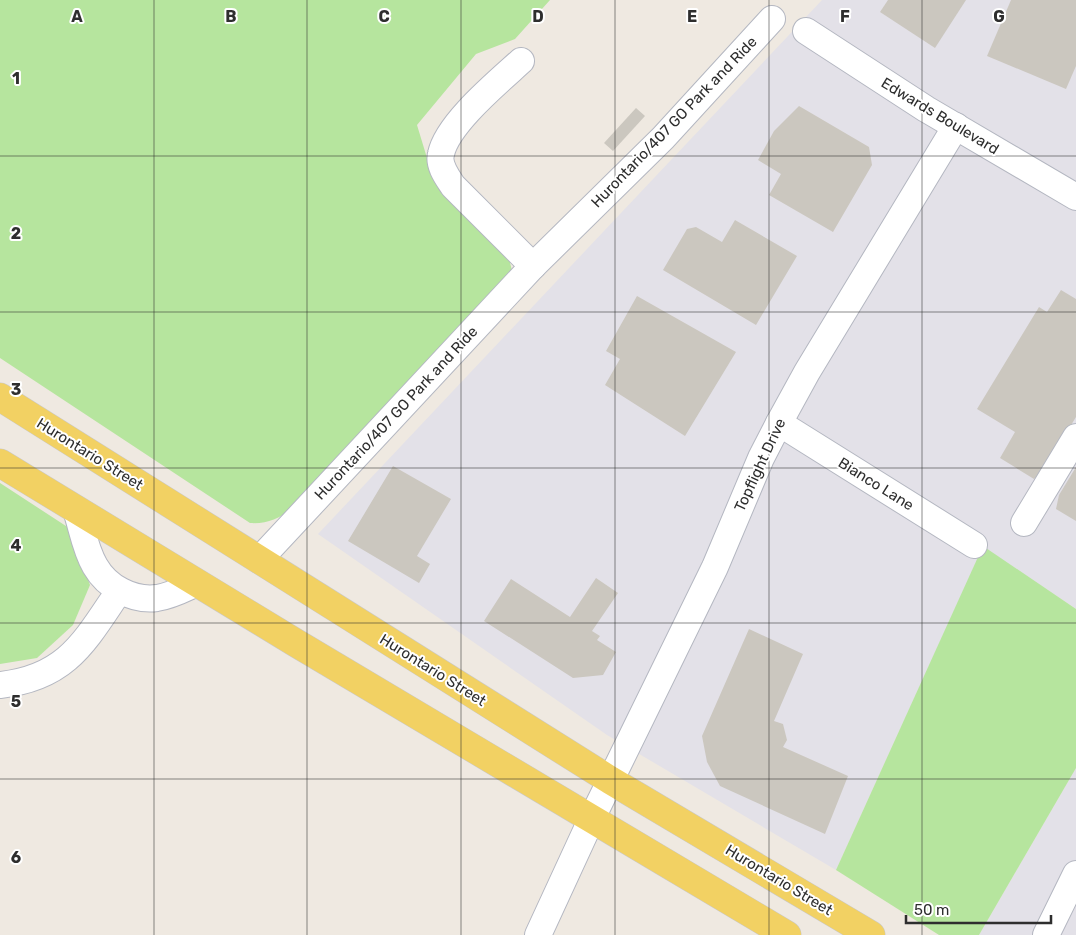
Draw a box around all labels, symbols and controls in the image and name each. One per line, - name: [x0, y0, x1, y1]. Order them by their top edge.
- text: A: [71, 7, 83, 26]
- text: B: [225, 7, 237, 26]
- text: C: [378, 7, 390, 26]
- text: D: [532, 7, 544, 26]
- text: E: [687, 7, 697, 26]
- text: F: [840, 7, 850, 26]
- text: G: [993, 7, 1005, 26]
- street label: Hurontario/407 GO Park and Ride: [587, 33, 761, 211]
- text: 1: [12, 69, 20, 88]
- street label: Edwards Boulevard: [878, 74, 1002, 158]
- text: 2: [11, 224, 21, 243]
- street label: Hurontario/407 GO Park and Ride: [311, 322, 481, 504]
- text: 3: [11, 380, 21, 399]
- street label: Hurontario Street: [33, 414, 147, 494]
- street label: Topflight Drive: [731, 415, 789, 515]
- street label: Bianco Lane: [835, 454, 917, 514]
- text: 4: [11, 536, 22, 555]
- street label: Hurontario Street: [376, 630, 490, 710]
- text: 5: [11, 692, 21, 711]
- street label: Hurontario Street: [722, 841, 836, 919]
- text: 6: [11, 848, 21, 867]
- scale bar: [906, 892, 1051, 924]
- text: 50 m: [914, 901, 949, 919]

